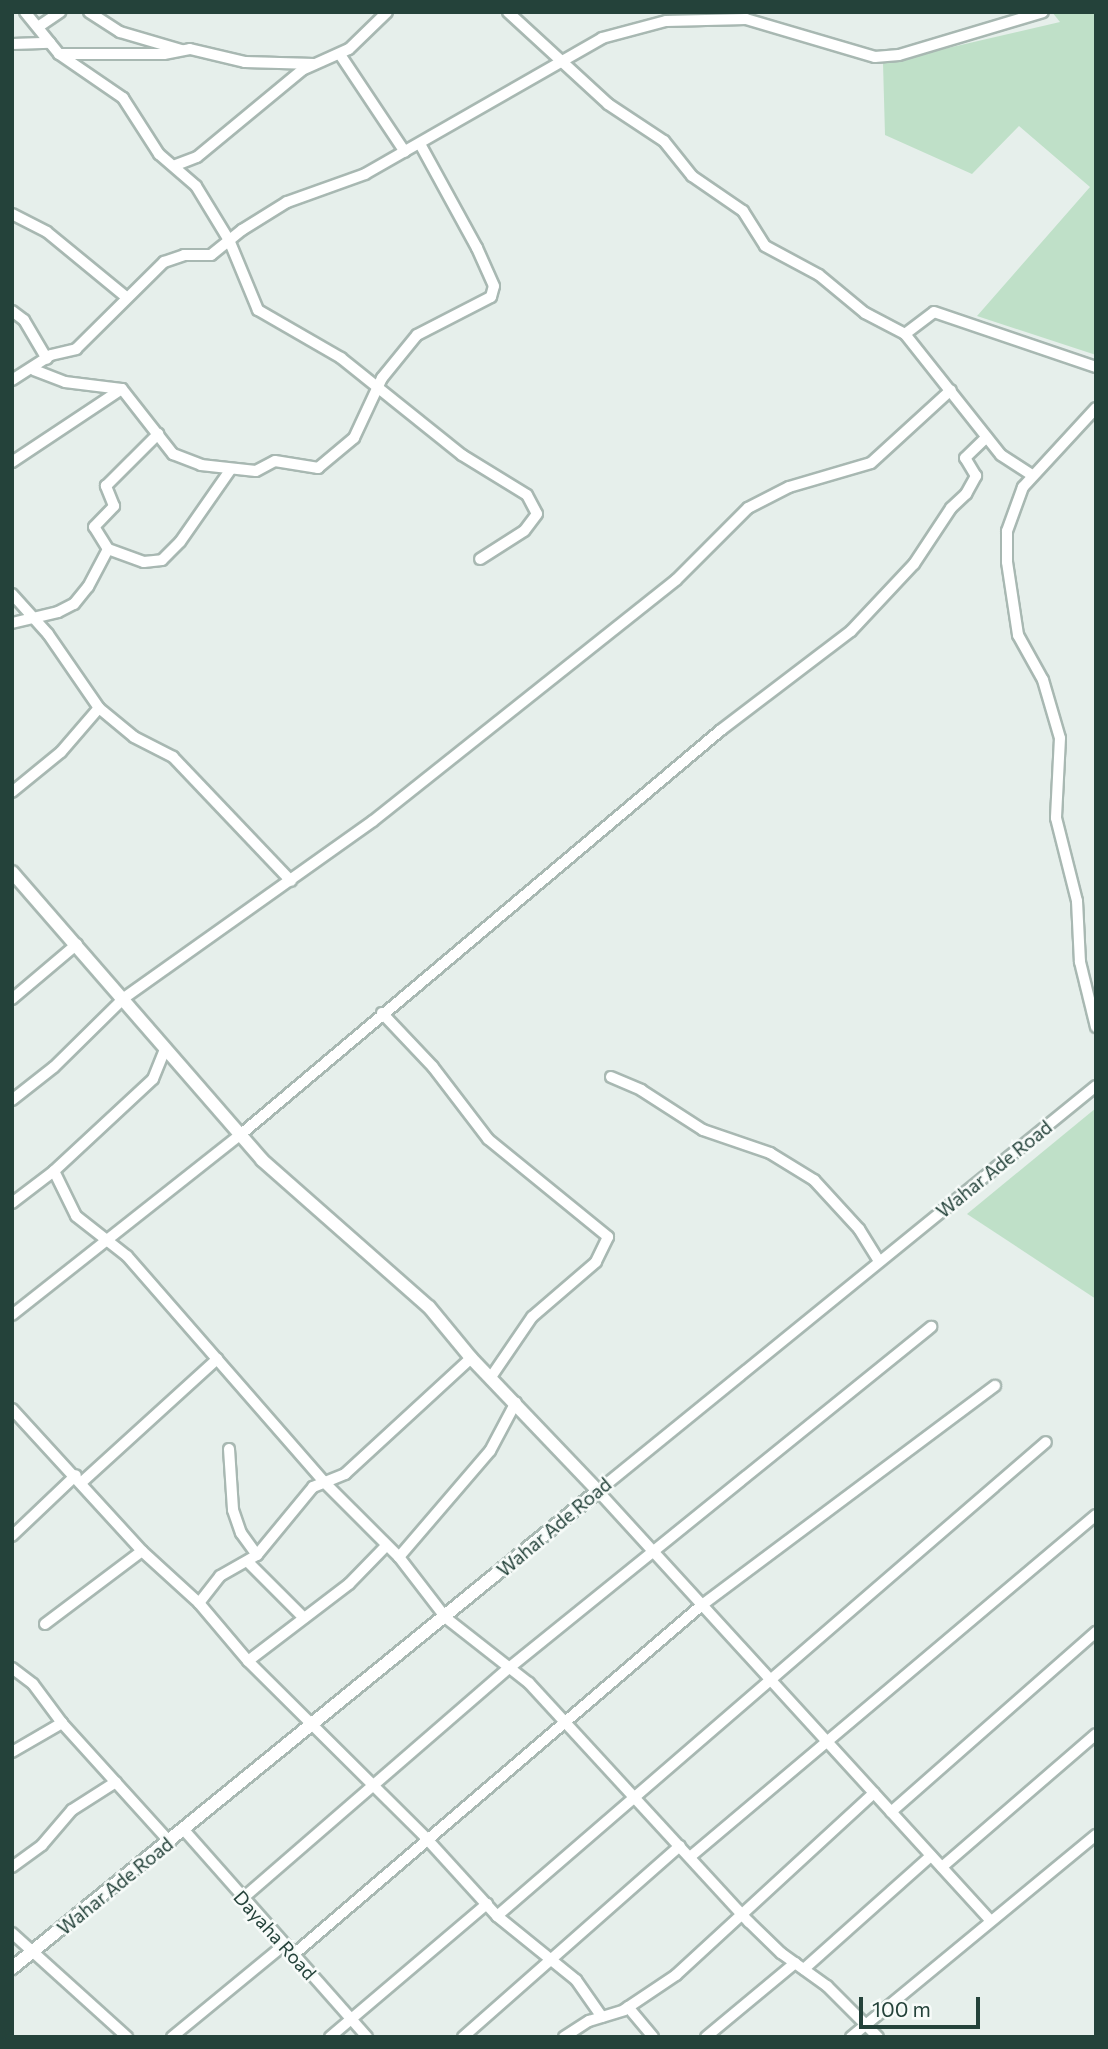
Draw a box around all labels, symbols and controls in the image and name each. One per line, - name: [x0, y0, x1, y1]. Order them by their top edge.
- street label: Wahar Ade Road: [932, 1115, 1056, 1223]
- street label: Wahar Ade Road: [492, 1473, 616, 1581]
- street label: Wahar Ade Road: [53, 1832, 177, 1940]
- street label: Dayaha Road: [229, 1886, 321, 1984]
- scale bar: [863, 1982, 984, 2026]
- text: 100 m: [872, 1996, 931, 2021]

